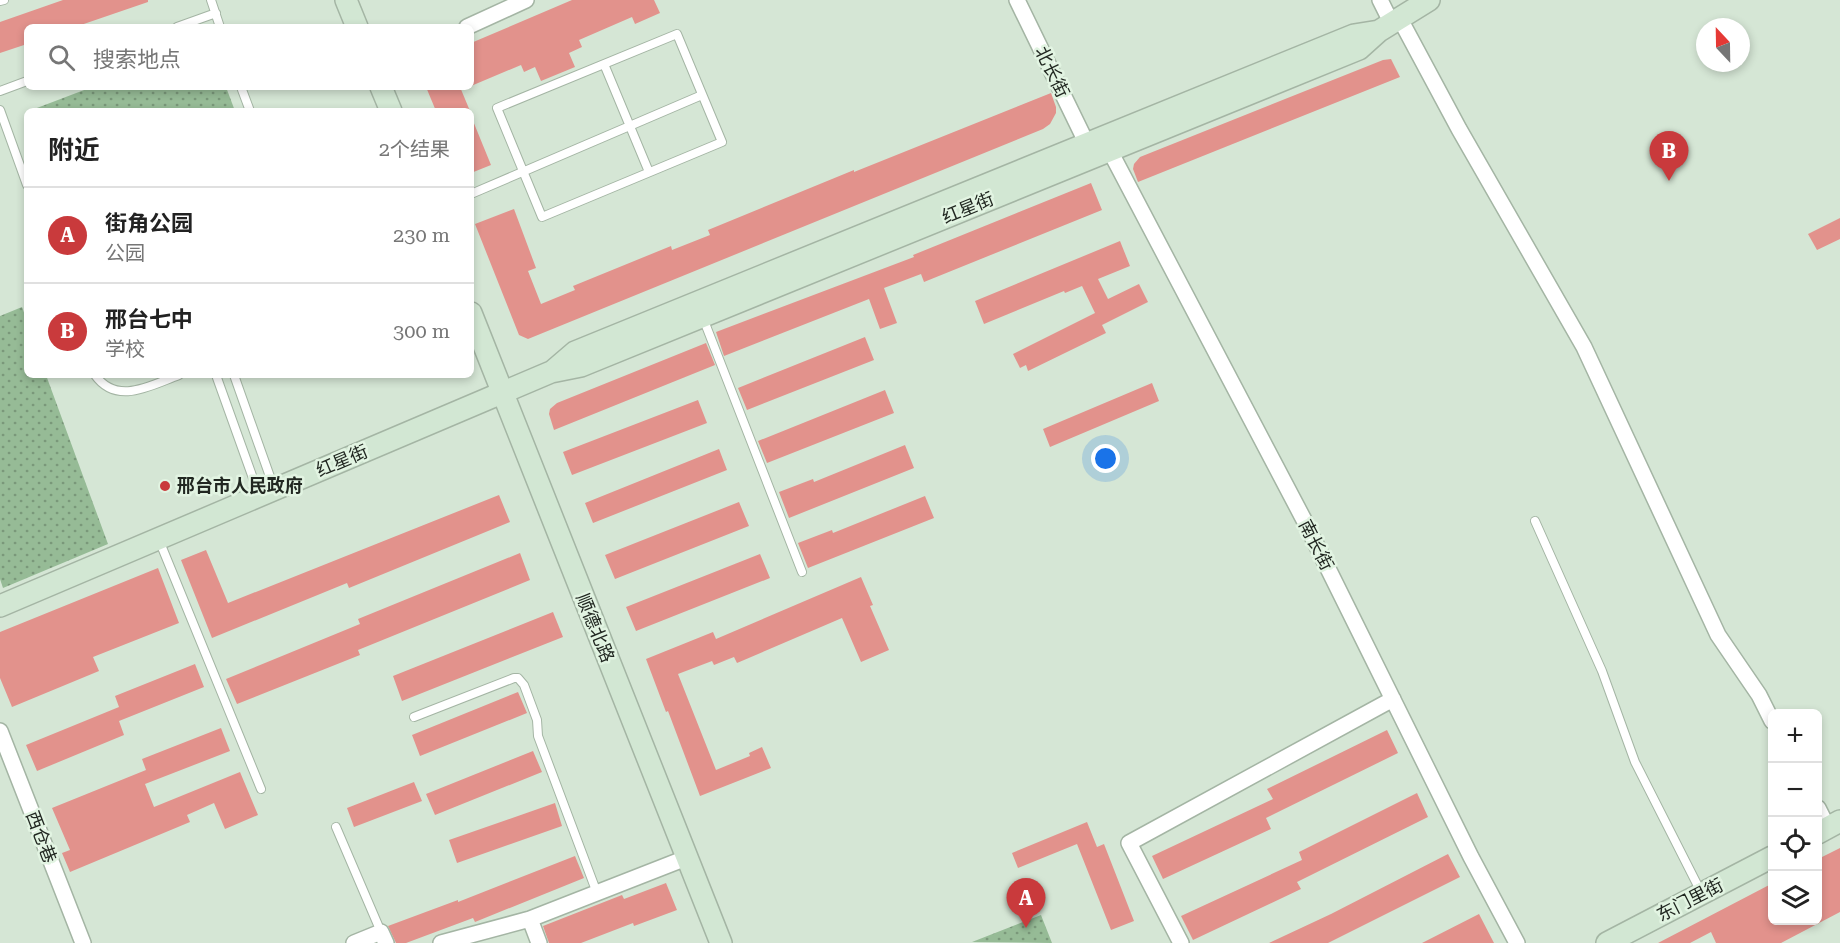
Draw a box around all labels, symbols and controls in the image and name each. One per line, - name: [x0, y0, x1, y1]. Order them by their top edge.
- north arrow: [1696, 18, 1750, 72]
- search box: [24, 24, 474, 90]
- icon: search: [45, 41, 78, 74]
- street label: 北长街: [1031, 43, 1074, 101]
- text: 搜索地点: [93, 47, 181, 72]
- pin: B: [1650, 132, 1688, 181]
- text: 附近: [48, 135, 100, 165]
- text: 2个结果: [379, 137, 450, 161]
- street label: 红星街: [939, 188, 997, 227]
- text: 街角公园: [105, 211, 193, 236]
- text: A: [60, 223, 75, 247]
- text: 230 m: [393, 223, 450, 247]
- text: 公园: [105, 241, 145, 265]
- text: 邢台七中: [105, 307, 193, 332]
- text: B: [60, 319, 75, 343]
- text: 300 m: [393, 319, 450, 343]
- text: 学校: [105, 337, 145, 361]
- street label: 红星街: [313, 440, 371, 481]
- your location: [1091, 444, 1120, 473]
- place label: 邢台市人民政府: [177, 475, 303, 496]
- marker: 邢台市人民政府: [158, 479, 172, 493]
- street label: 南长街: [1295, 516, 1338, 574]
- street label: 顺德北路: [572, 591, 619, 665]
- map controls: [1768, 709, 1822, 925]
- button: +: [1768, 709, 1822, 763]
- button: −: [1768, 763, 1822, 817]
- street label: 西仓巷: [22, 808, 61, 866]
- button: locate: [1768, 817, 1822, 871]
- button: layers: [1768, 871, 1822, 925]
- street label: 东门里街: [1653, 874, 1727, 925]
- pin: A: [1006, 878, 1046, 928]

